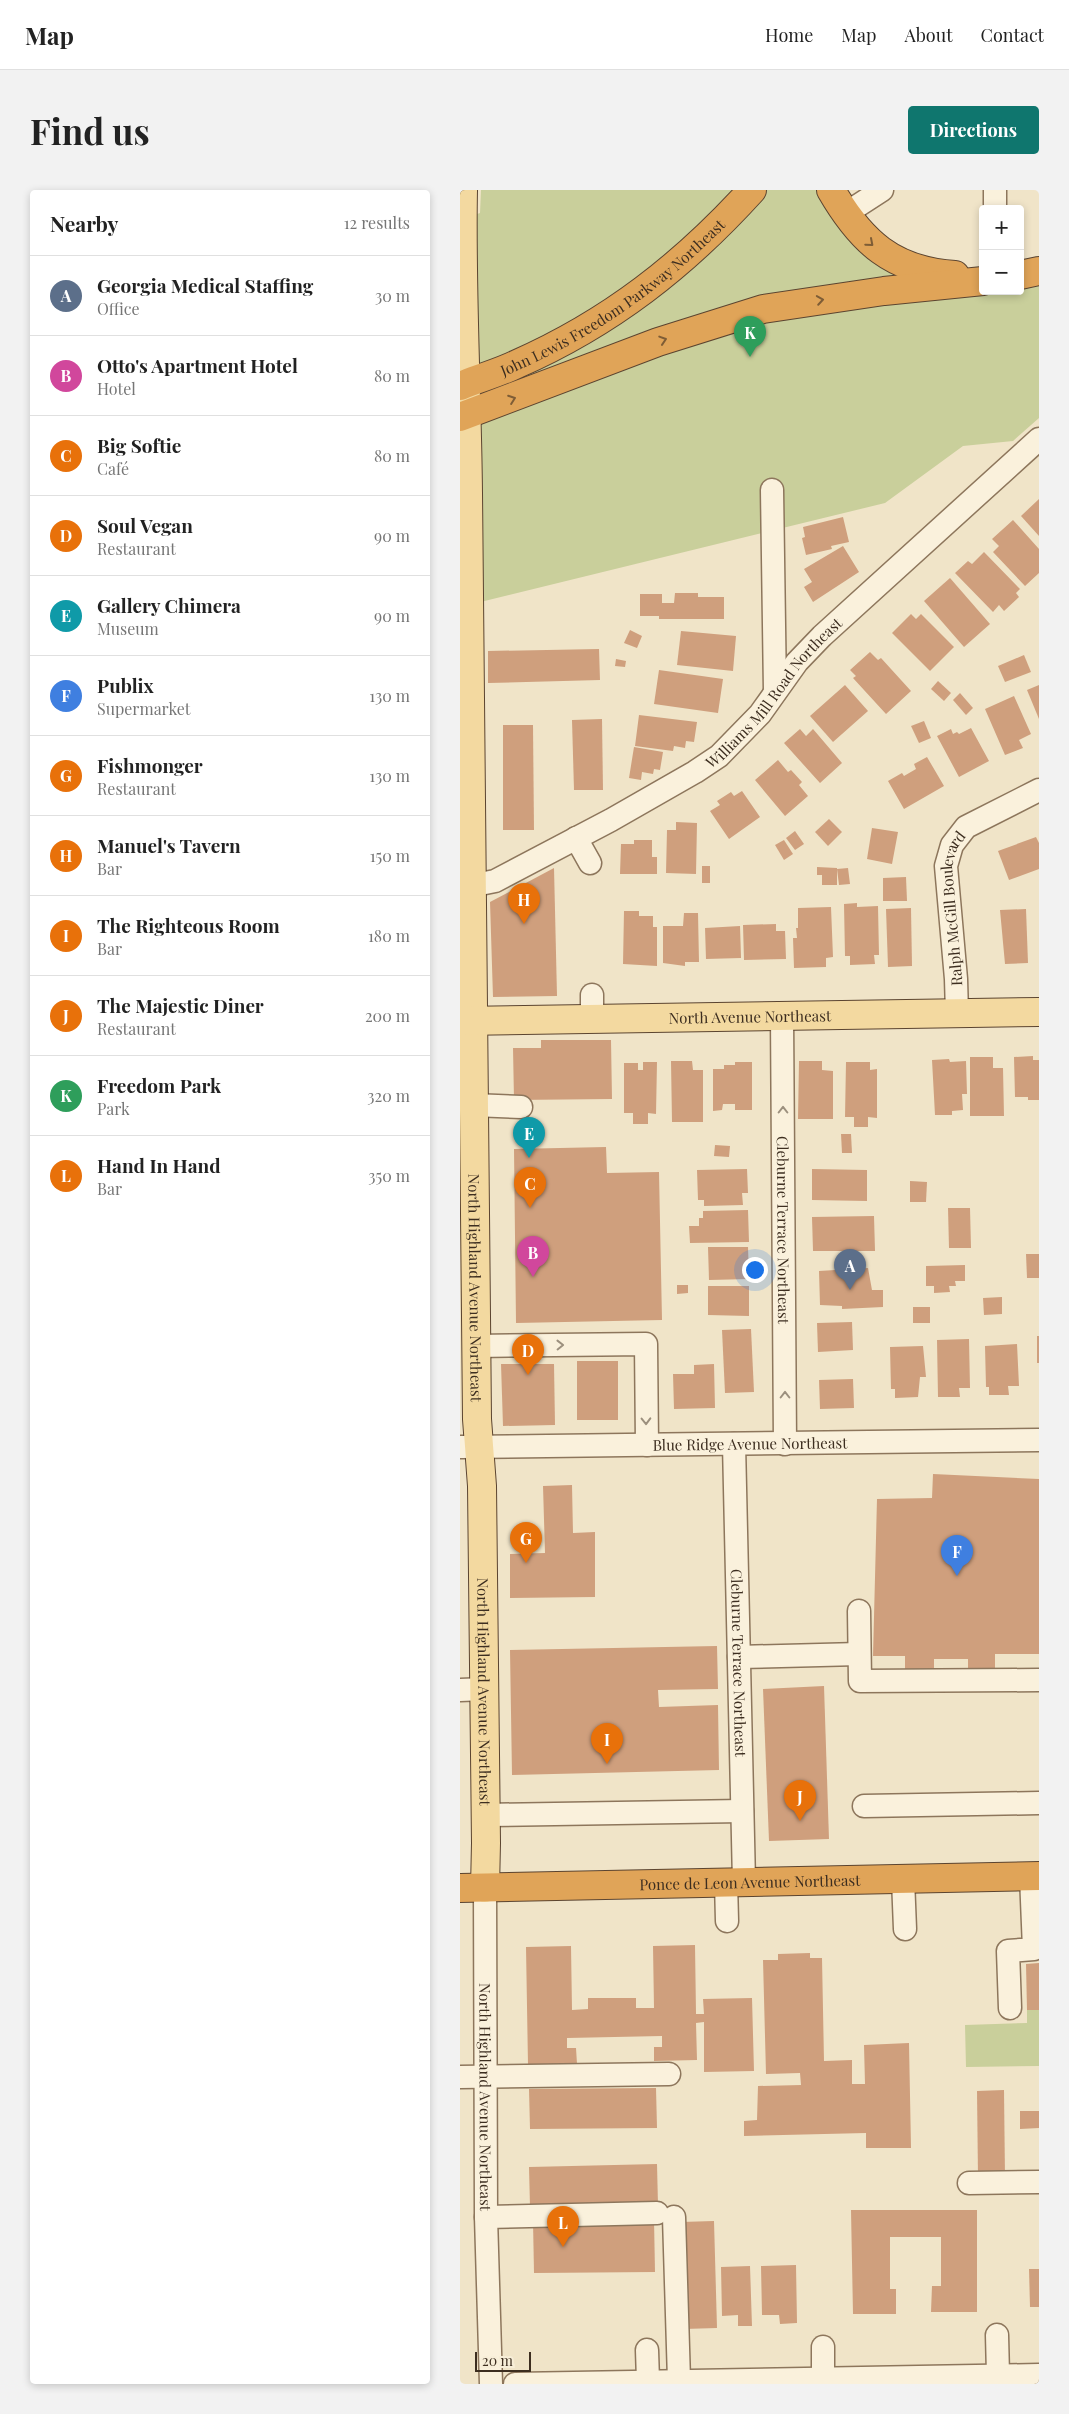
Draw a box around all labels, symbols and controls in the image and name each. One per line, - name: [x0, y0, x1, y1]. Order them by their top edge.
- text: Map: [25, 19, 74, 51]
- text: Home: [765, 23, 813, 47]
- text: Map: [841, 23, 876, 47]
- text: About: [904, 23, 953, 47]
- text: Contact: [981, 23, 1044, 47]
- button: Directions: [908, 106, 1039, 154]
- text: Find us: [30, 107, 150, 154]
- map controls: [979, 205, 1024, 295]
- button: +: [979, 205, 1024, 250]
- text: Nearby: [50, 209, 119, 237]
- text: 12 results: [344, 212, 410, 233]
- street label: John Lewis Freedom Parkway Northeast: [497, 214, 729, 381]
- one-way arrow: [865, 237, 874, 246]
- button: −: [979, 250, 1024, 295]
- text: Georgia Medical Staffing: [97, 272, 313, 298]
- text: A: [61, 285, 71, 306]
- text: 30 m: [375, 285, 410, 306]
- one-way arrow: [816, 296, 825, 306]
- text: Office: [97, 298, 140, 319]
- pin: K: [734, 316, 766, 357]
- one-way arrow: [659, 336, 667, 346]
- text: Otto's Apartment Hotel: [97, 352, 298, 378]
- text: B: [61, 365, 71, 386]
- text: 80 m: [374, 365, 410, 386]
- text: Hotel: [97, 378, 136, 399]
- one-way arrow: [507, 395, 516, 405]
- text: Big Softie: [97, 432, 181, 458]
- text: C: [60, 445, 72, 466]
- text: 80 m: [374, 445, 410, 466]
- text: Café: [97, 458, 129, 479]
- text: Soul Vegan: [97, 512, 193, 538]
- text: D: [60, 525, 72, 546]
- text: 90 m: [374, 525, 410, 546]
- text: Restaurant: [97, 538, 176, 559]
- text: Gallery Chimera: [97, 592, 241, 618]
- text: E: [61, 605, 71, 626]
- text: 90 m: [374, 605, 410, 626]
- street label: Williams Mill Road Northeast: [701, 612, 847, 773]
- text: Museum: [97, 618, 159, 639]
- text: Publix: [97, 672, 154, 698]
- text: F: [61, 685, 71, 706]
- text: 130 m: [369, 685, 410, 706]
- text: Supermarket: [97, 698, 191, 719]
- text: Fishmonger: [97, 752, 203, 778]
- text: G: [60, 765, 72, 786]
- text: 130 m: [369, 765, 410, 786]
- text: Restaurant: [97, 778, 176, 799]
- street label: Ralph McGill Boulevard: [936, 826, 970, 986]
- text: Manuel's Tavern: [97, 832, 241, 858]
- text: H: [60, 845, 72, 866]
- text: 150 m: [370, 845, 410, 866]
- text: Bar: [97, 858, 122, 879]
- pin: H: [508, 883, 540, 924]
- text: The Righteous Room: [97, 912, 280, 938]
- text: I: [63, 925, 69, 946]
- text: 180 m: [368, 925, 410, 946]
- text: Bar: [97, 938, 122, 959]
- text: The Majestic Diner: [97, 992, 264, 1018]
- text: J: [63, 1005, 69, 1026]
- text: 200 m: [365, 1005, 410, 1026]
- street label: North Avenue Northeast: [669, 1005, 832, 1028]
- text: Restaurant: [97, 1018, 176, 1039]
- text: Freedom Park: [97, 1072, 221, 1098]
- text: K: [60, 1085, 72, 1106]
- text: 320 m: [367, 1085, 410, 1106]
- text: Park: [97, 1098, 130, 1119]
- one-way arrow: [778, 1106, 788, 1114]
- pin: E: [513, 1117, 545, 1158]
- street label: Cleburne Terrace Northeast: [773, 1136, 794, 1325]
- text: Hand In Hand: [97, 1152, 221, 1178]
- text: L: [61, 1165, 71, 1186]
- text: 350 m: [368, 1165, 410, 1186]
- pin: C: [514, 1167, 546, 1208]
- street label: North Highland Avenue Northeast: [464, 1174, 487, 1403]
- text: Bar: [97, 1178, 122, 1199]
- pin: B: [517, 1236, 549, 1277]
- pin: A: [834, 1249, 866, 1290]
- your location: [742, 1257, 768, 1283]
- pin: D: [512, 1334, 544, 1375]
- one-way arrow: [556, 1340, 564, 1350]
- one-way arrow: [780, 1391, 790, 1398]
- one-way arrow: [641, 1417, 652, 1425]
- street label: Blue Ridge Avenue Northeast: [652, 1432, 848, 1455]
- pin: G: [510, 1522, 542, 1563]
- pin: F: [941, 1535, 973, 1576]
- street label: Cleburne Terrace Northeast: [727, 1569, 751, 1758]
- street label: North Highland Avenue Northeast: [473, 1578, 496, 1807]
- pin: I: [591, 1723, 623, 1764]
- pin: J: [784, 1780, 816, 1821]
- street label: Ponce de Leon Avenue Northeast: [639, 1870, 861, 1894]
- street label: North Highland Avenue Northeast: [475, 1983, 496, 2212]
- pin: L: [547, 2206, 579, 2247]
- scale bar: [475, 2349, 531, 2372]
- text: 20 m: [482, 2351, 513, 2370]

